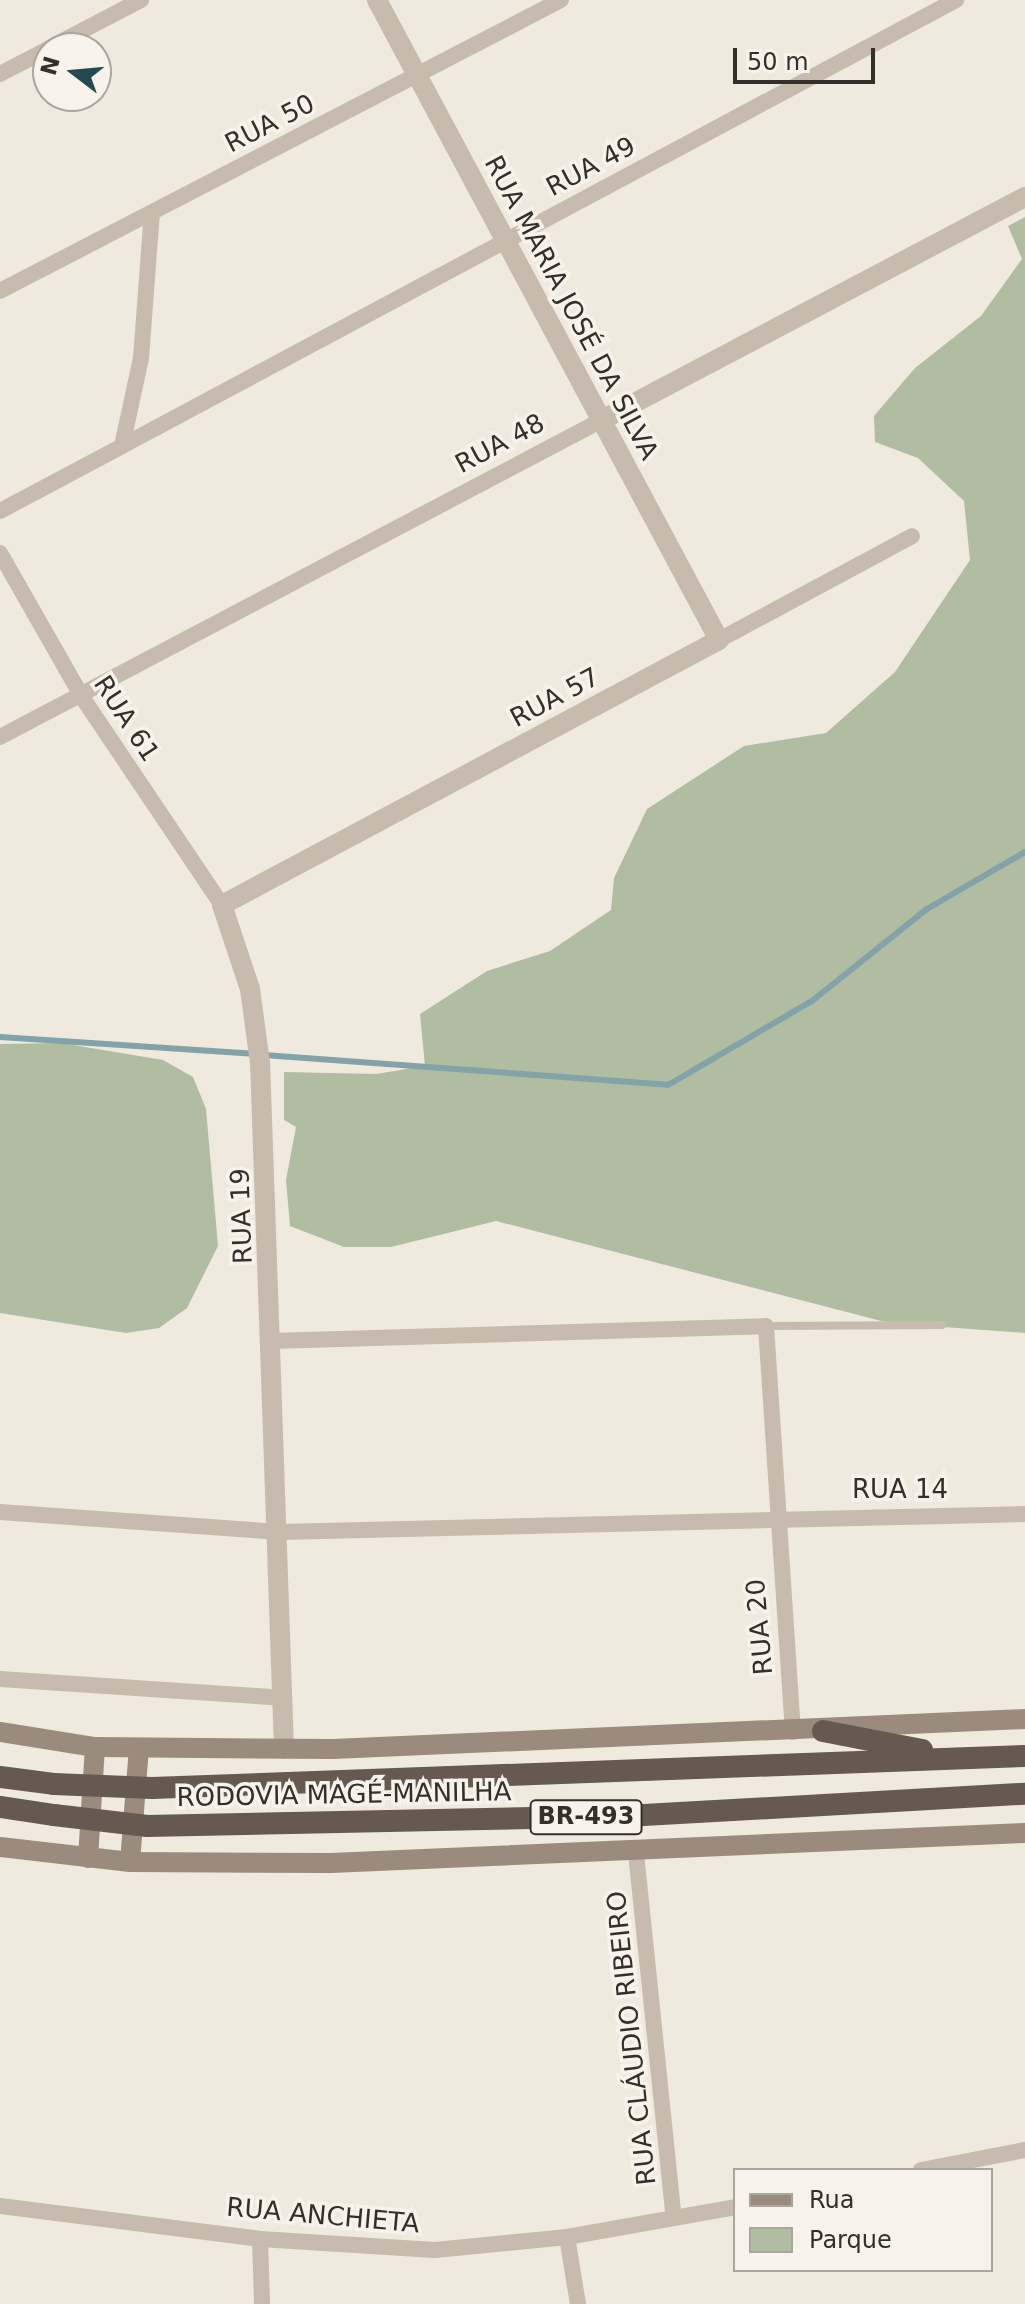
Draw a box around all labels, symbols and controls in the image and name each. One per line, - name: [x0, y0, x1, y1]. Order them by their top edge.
- north arrow: [32, 32, 112, 112]
- scale bar: [737, 32, 879, 82]
- text: 50 m: [747, 48, 809, 76]
- text: N: [36, 54, 65, 78]
- street label: RUA 50: [220, 88, 320, 160]
- street label: RUA 49: [541, 131, 641, 203]
- street label: RUA MARIA JOSÉ DA SILVA: [477, 151, 665, 465]
- street label: RUA 48: [450, 408, 550, 480]
- street label: RUA 57: [505, 662, 605, 734]
- street label: RUA 61: [87, 670, 165, 768]
- street label: RUA 19: [225, 1167, 259, 1265]
- street label: RUA 14: [852, 1474, 948, 1506]
- street label: RUA 20: [740, 1578, 780, 1676]
- street label: RODOVIA MAGÉ-MANILHA: [176, 1776, 512, 1814]
- road number: BR-493: [528, 1797, 644, 1837]
- street label: RUA CLÁUDIO RIBEIRO: [601, 1889, 663, 2187]
- legend: [733, 2168, 993, 2272]
- text: Rua: [809, 2186, 855, 2214]
- street label: RUA ANCHIETA: [225, 2192, 421, 2240]
- text: Parque: [809, 2226, 892, 2254]

